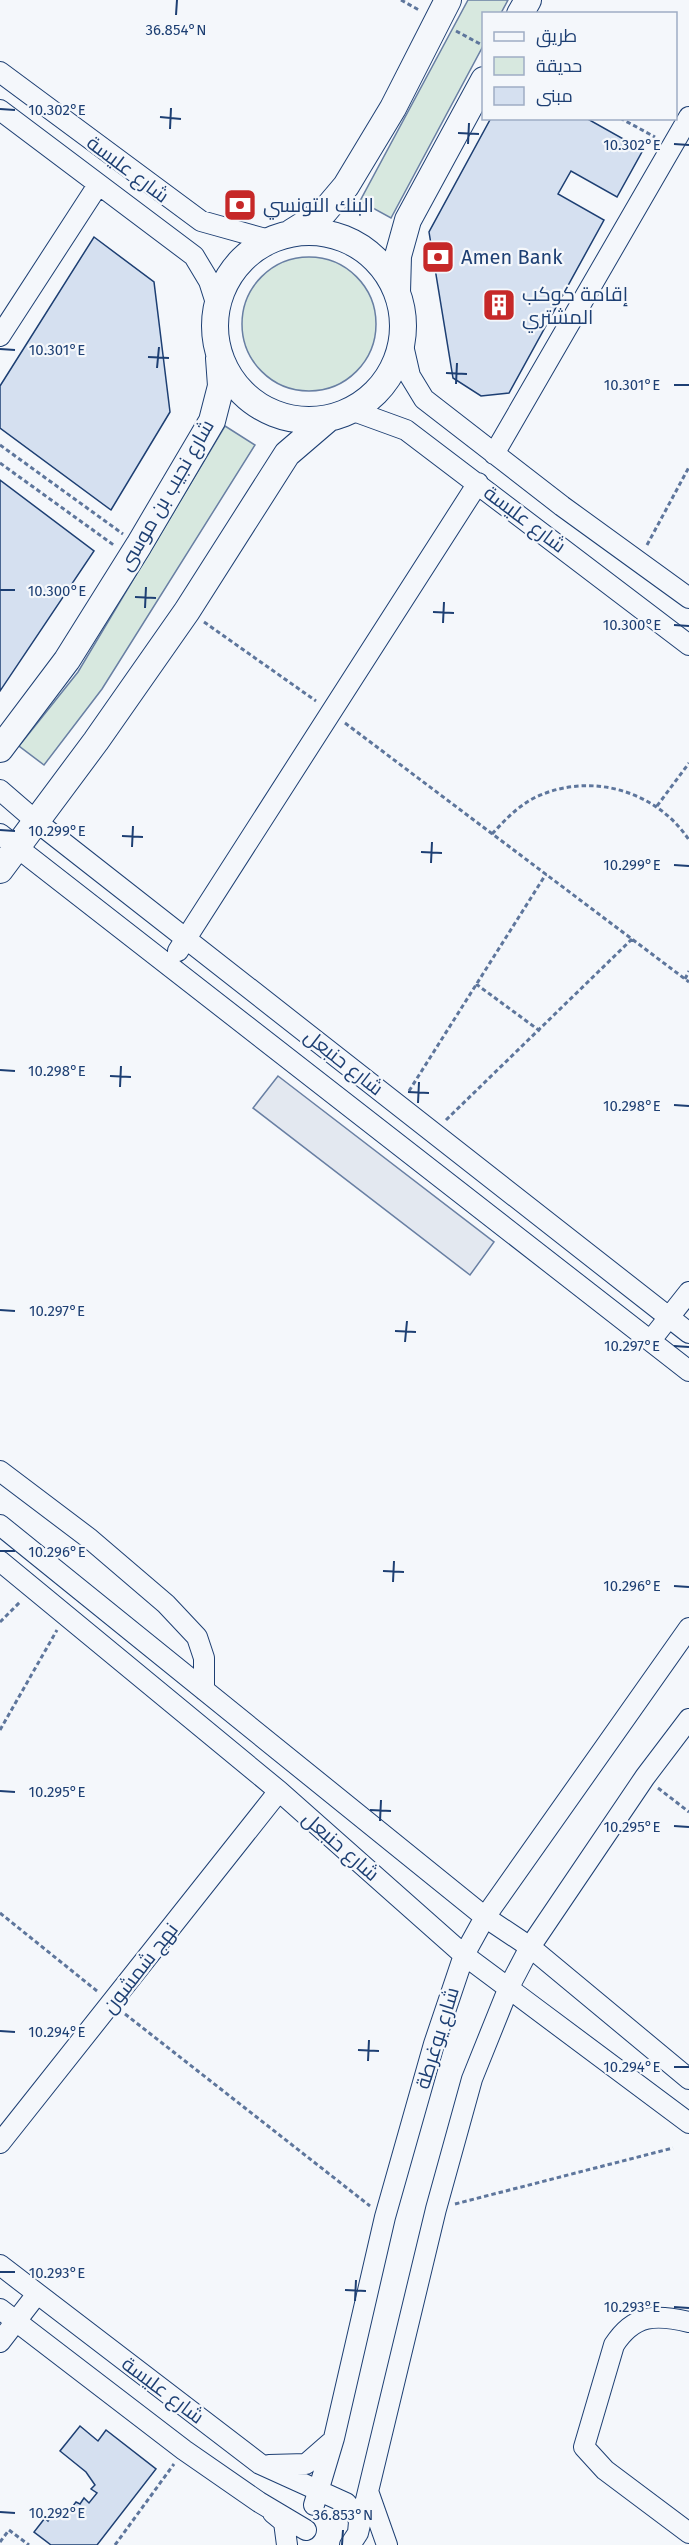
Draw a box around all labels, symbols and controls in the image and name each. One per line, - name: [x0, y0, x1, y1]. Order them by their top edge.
- legend: [482, 12, 677, 120]
- text: 36.854°N: [146, 21, 206, 39]
- text: طريق: [536, 25, 577, 48]
- text: حديقة: [536, 55, 582, 77]
- text: مبنى: [536, 85, 573, 107]
- text: 10.302°E: [28, 101, 86, 119]
- street label: شارع عليسة: [81, 130, 174, 209]
- text: 10.302°E: [603, 136, 661, 154]
- bank icon: البنك التونسي: [222, 187, 258, 223]
- place label: البنك التونسي: [263, 193, 374, 220]
- bank icon: Amen Bank: [420, 239, 456, 275]
- place label: Amen Bank: [461, 245, 563, 269]
- place label: إقامة كوكب المشتري: [522, 282, 628, 333]
- building icon: إقامة كوكب المشتري: [481, 287, 517, 323]
- text: 10.301°E: [29, 341, 85, 359]
- text: 10.301°E: [604, 376, 660, 394]
- street label: شارع نجيب بن موسى: [113, 415, 221, 576]
- street label: شارع عليسة: [478, 480, 571, 559]
- text: 10.300°E: [28, 582, 86, 600]
- text: 10.300°E: [603, 616, 661, 634]
- text: 10.299°E: [28, 822, 86, 840]
- text: 10.299°E: [603, 856, 661, 874]
- street label: شارع حنبعل: [298, 1024, 388, 1102]
- text: 10.298°E: [28, 1062, 86, 1080]
- text: 10.298°E: [603, 1097, 661, 1115]
- text: 10.297°E: [29, 1302, 85, 1320]
- text: 10.297°E: [604, 1337, 660, 1355]
- text: 10.296°E: [28, 1543, 86, 1561]
- text: 10.296°E: [603, 1577, 661, 1595]
- text: 10.295°E: [29, 1783, 85, 1801]
- street label: شارع حنبعل: [296, 1806, 384, 1887]
- text: 10.295°E: [604, 1818, 660, 1836]
- street label: نهج شمشون: [97, 1918, 184, 2019]
- street label: شارع يوغرطة: [410, 1984, 466, 2092]
- text: 10.294°E: [28, 2023, 86, 2041]
- text: 10.294°E: [603, 2058, 661, 2076]
- text: 10.293°E: [29, 2264, 85, 2282]
- text: 10.293°E: [604, 2298, 660, 2316]
- street label: شارع عليسة: [116, 2351, 209, 2430]
- text: 10.292°E: [29, 2504, 85, 2522]
- text: 36.853°N: [313, 2506, 373, 2524]

